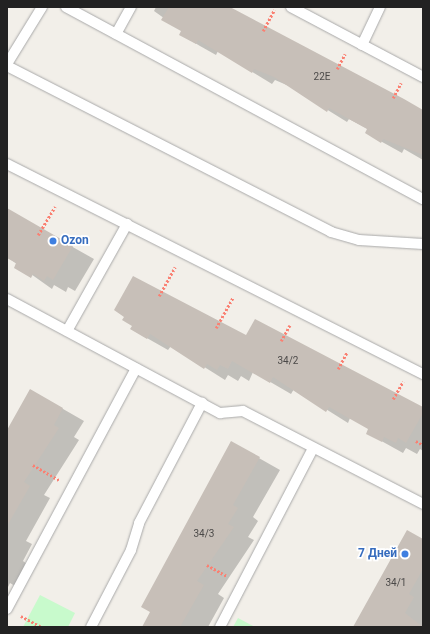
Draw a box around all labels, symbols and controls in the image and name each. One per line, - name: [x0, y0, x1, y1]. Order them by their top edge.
- house number: 22Е: [314, 71, 330, 83]
- place label: Ozon: [61, 234, 89, 248]
- marker: Ozon: [48, 236, 58, 246]
- house number: 34/2: [278, 355, 298, 367]
- house number: 34/3: [194, 528, 214, 540]
- place label: 7 Дней: [358, 547, 397, 561]
- marker: 7 Дней: [400, 549, 410, 559]
- house number: 34/1: [386, 577, 406, 589]

